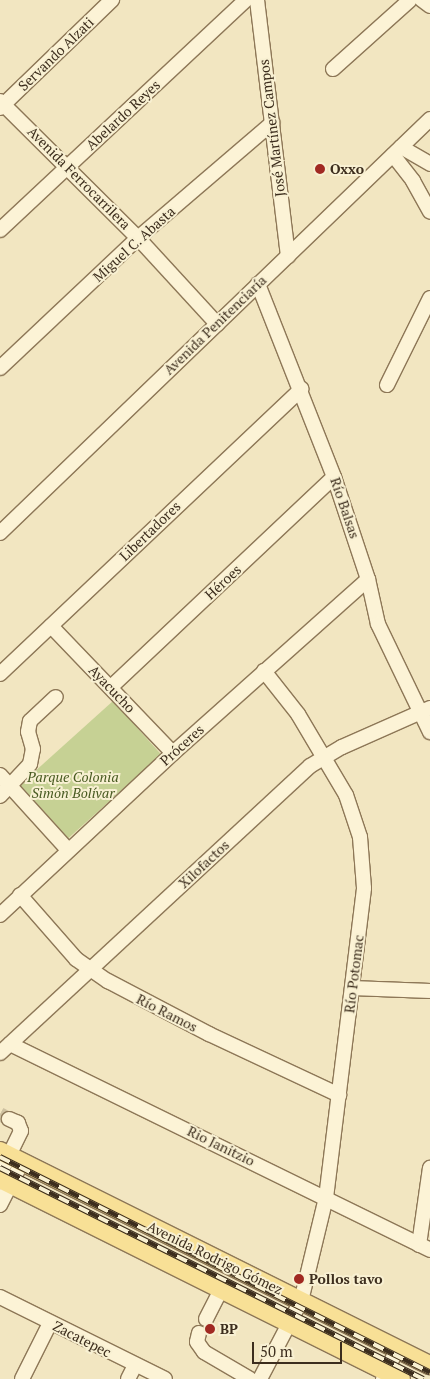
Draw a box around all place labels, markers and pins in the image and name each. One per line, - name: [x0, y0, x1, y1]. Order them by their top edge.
- place label: Oxxo: [330, 161, 364, 177]
- marker: Oxxo: [314, 163, 326, 175]
- place label: Pollos tavo: [309, 1271, 383, 1287]
- marker: Pollos tavo: [293, 1273, 305, 1285]
- place label: BP: [220, 1321, 238, 1337]
- marker: BP: [204, 1323, 216, 1335]

